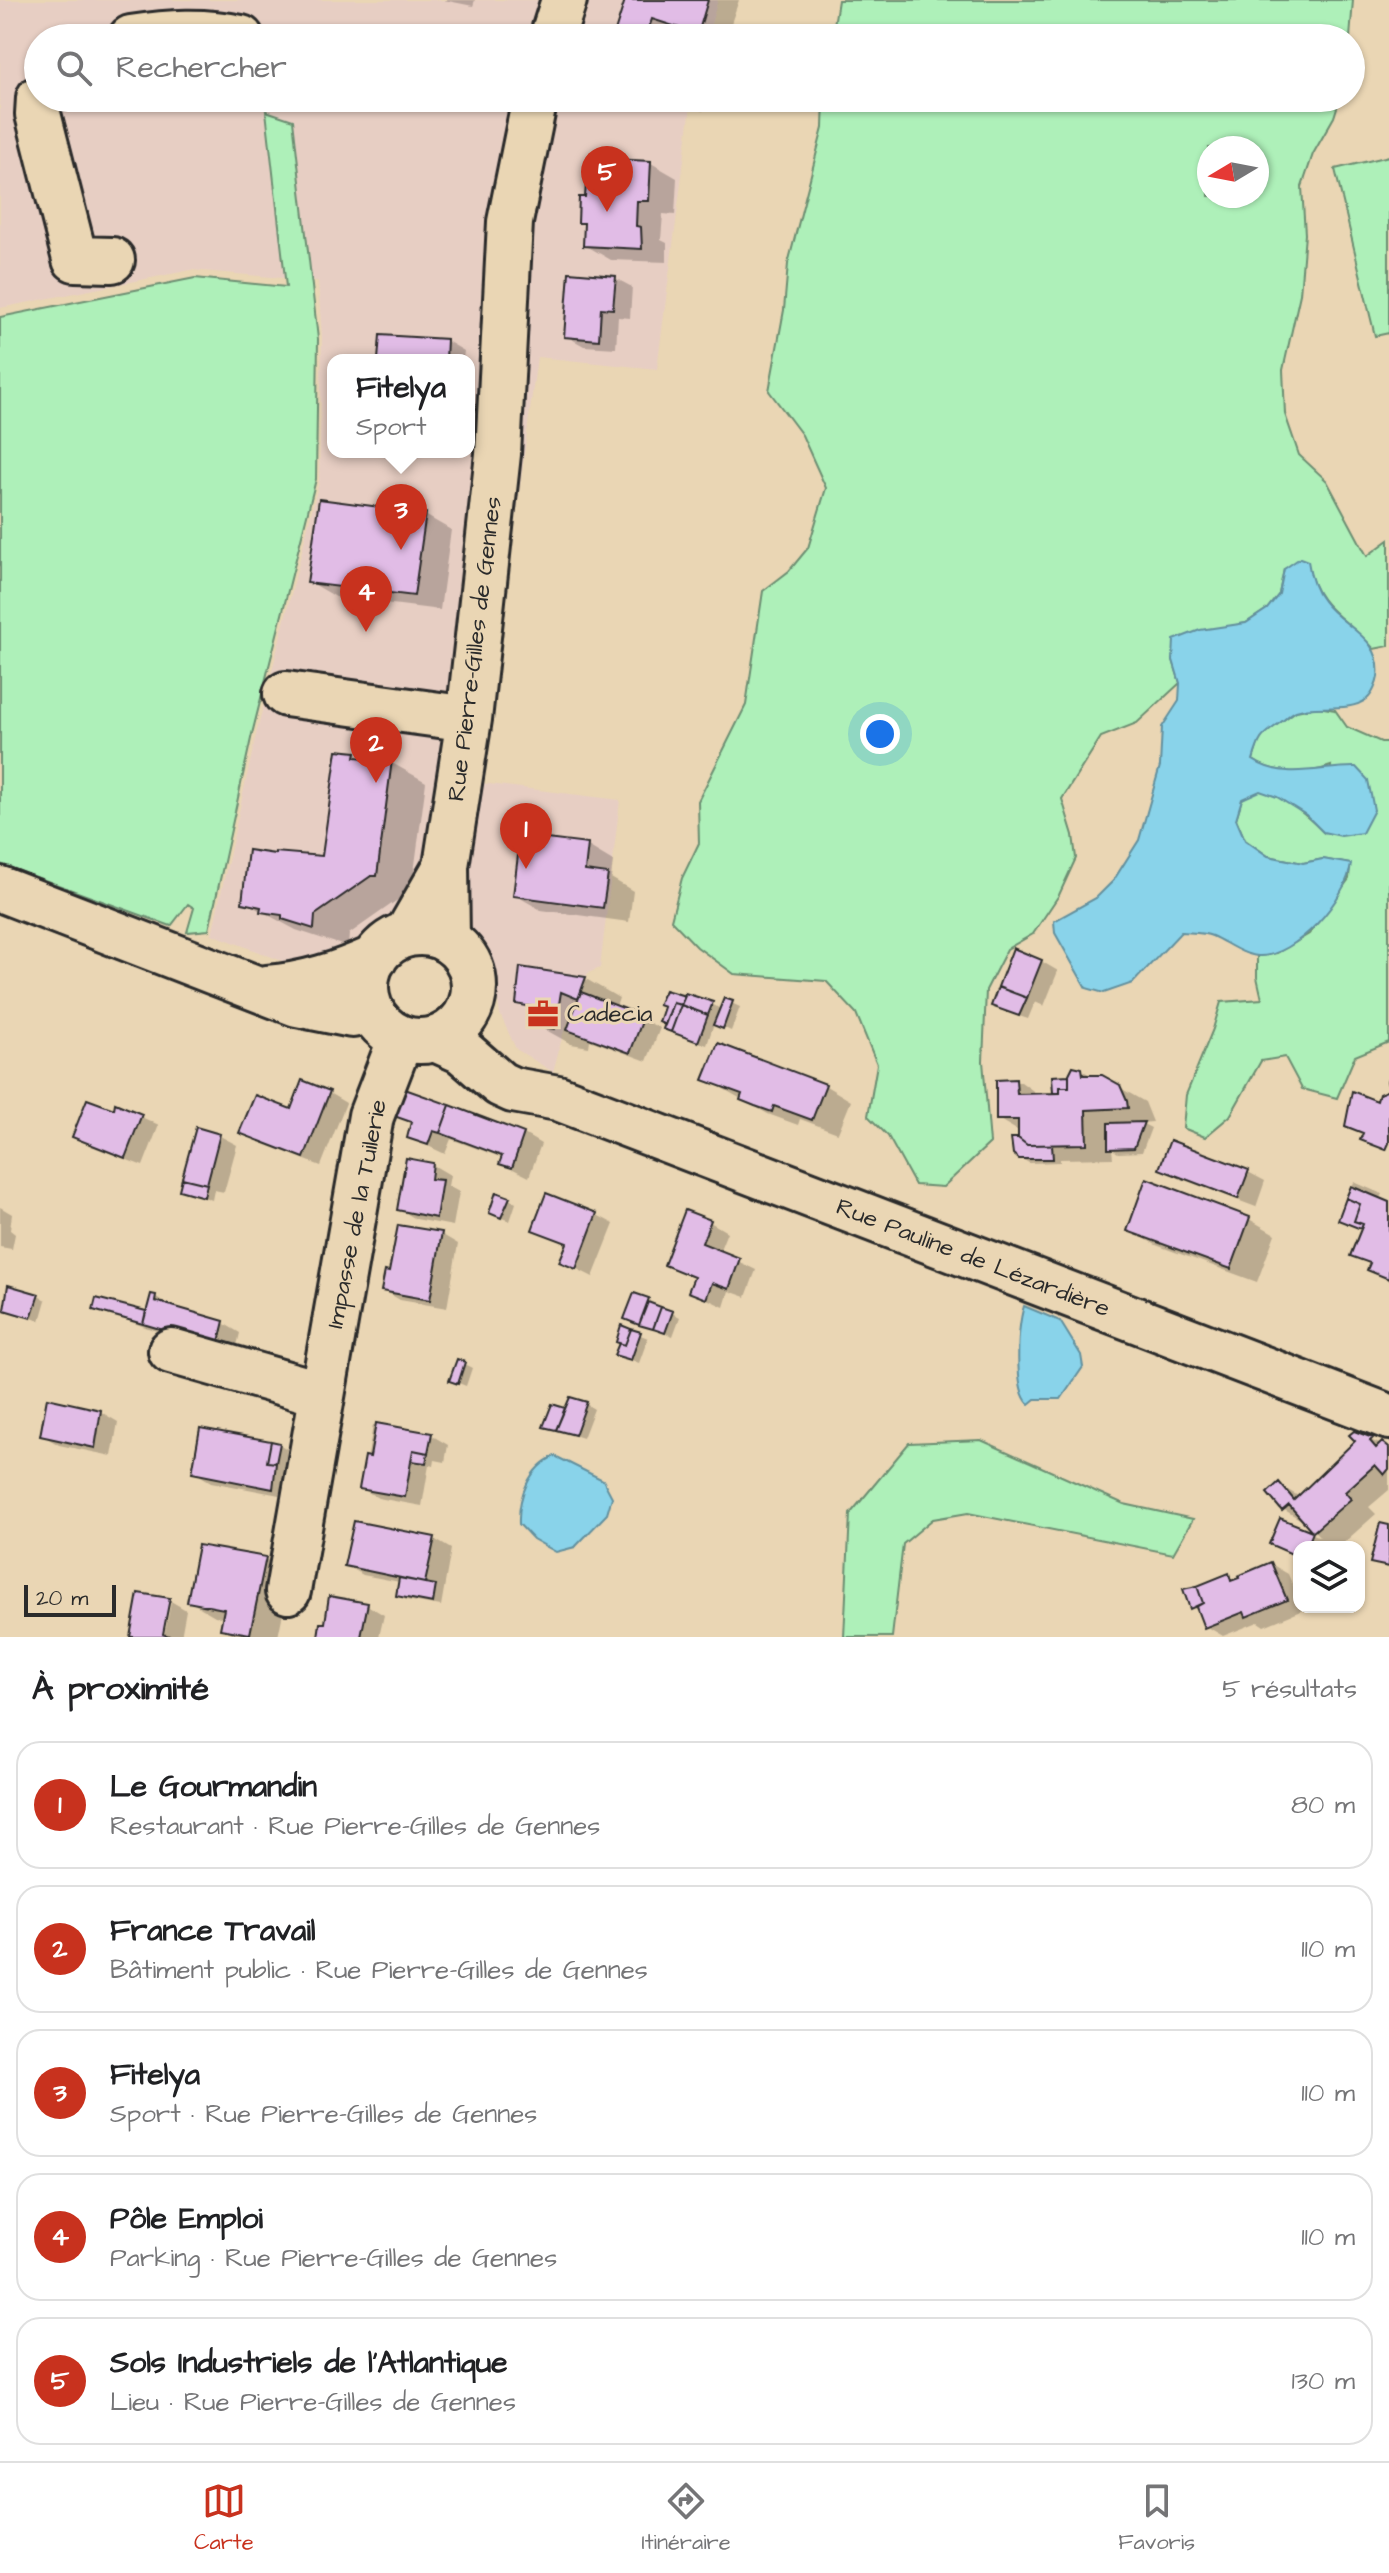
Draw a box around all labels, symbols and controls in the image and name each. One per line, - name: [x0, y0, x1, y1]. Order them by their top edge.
- search box: [24, 24, 1365, 112]
- icon: search: [52, 46, 96, 90]
- text: Rechercher: [116, 47, 287, 89]
- north arrow: [1197, 136, 1269, 208]
- pin: 5: [581, 146, 633, 212]
- popup: [327, 354, 475, 458]
- text: Fitelya: [356, 367, 446, 409]
- text: Sport: [356, 409, 427, 445]
- pin: 3: [375, 484, 427, 550]
- street label: Rue Pierre-Gilles de Gennes: [439, 495, 511, 803]
- pin: 4: [340, 566, 392, 632]
- your location: [860, 714, 900, 754]
- pin: 2: [350, 717, 402, 783]
- pin: 1: [500, 803, 552, 869]
- office icon: Cadecia: [526, 997, 560, 1031]
- place label: Cadecia: [567, 997, 653, 1031]
- street label: Impasse de la Tuilerie: [318, 1097, 396, 1331]
- street label: Rue Pauline de Lézardière: [831, 1190, 1115, 1326]
- map controls: [1293, 1541, 1365, 1613]
- button: layers: [1293, 1541, 1365, 1613]
- scale bar: [24, 1581, 116, 1617]
- text: 20 m: [36, 1583, 88, 1614]
- text: À proximité: [32, 1665, 209, 1713]
- text: 5 résultats: [1222, 1671, 1357, 1707]
- text: Le Gourmandin: [110, 1766, 317, 1808]
- text: 1: [58, 1787, 62, 1823]
- text: 80 m: [1291, 1787, 1355, 1823]
- text: Restaurant · Rue Pierre-Gilles de Gennes: [110, 1808, 600, 1844]
- text: France Travail: [110, 1910, 315, 1952]
- text: 2: [53, 1931, 67, 1967]
- text: 110 m: [1301, 1931, 1355, 1967]
- text: Bâtiment public · Rue Pierre-Gilles de Gennes: [110, 1952, 648, 1988]
- text: Fitelya: [110, 2054, 200, 2096]
- text: 3: [53, 2075, 67, 2111]
- text: 110 m: [1301, 2075, 1355, 2111]
- text: Sport · Rue Pierre-Gilles de Gennes: [110, 2096, 537, 2132]
- text: Pôle Emploi: [110, 2198, 263, 2240]
- text: 4: [51, 2219, 69, 2255]
- text: 110 m: [1301, 2219, 1355, 2255]
- text: Parking · Rue Pierre-Gilles de Gennes: [110, 2240, 557, 2276]
- text: Sols Industriels de l'Atlantique: [110, 2342, 507, 2384]
- text: 5: [51, 2363, 69, 2399]
- text: 130 m: [1291, 2363, 1355, 2399]
- text: Lieu · Rue Pierre-Gilles de Gennes: [110, 2384, 516, 2420]
- tab: Carte: [194, 2479, 254, 2558]
- tab: Itinéraire: [641, 2479, 731, 2558]
- tab: Favoris: [1118, 2479, 1195, 2558]

